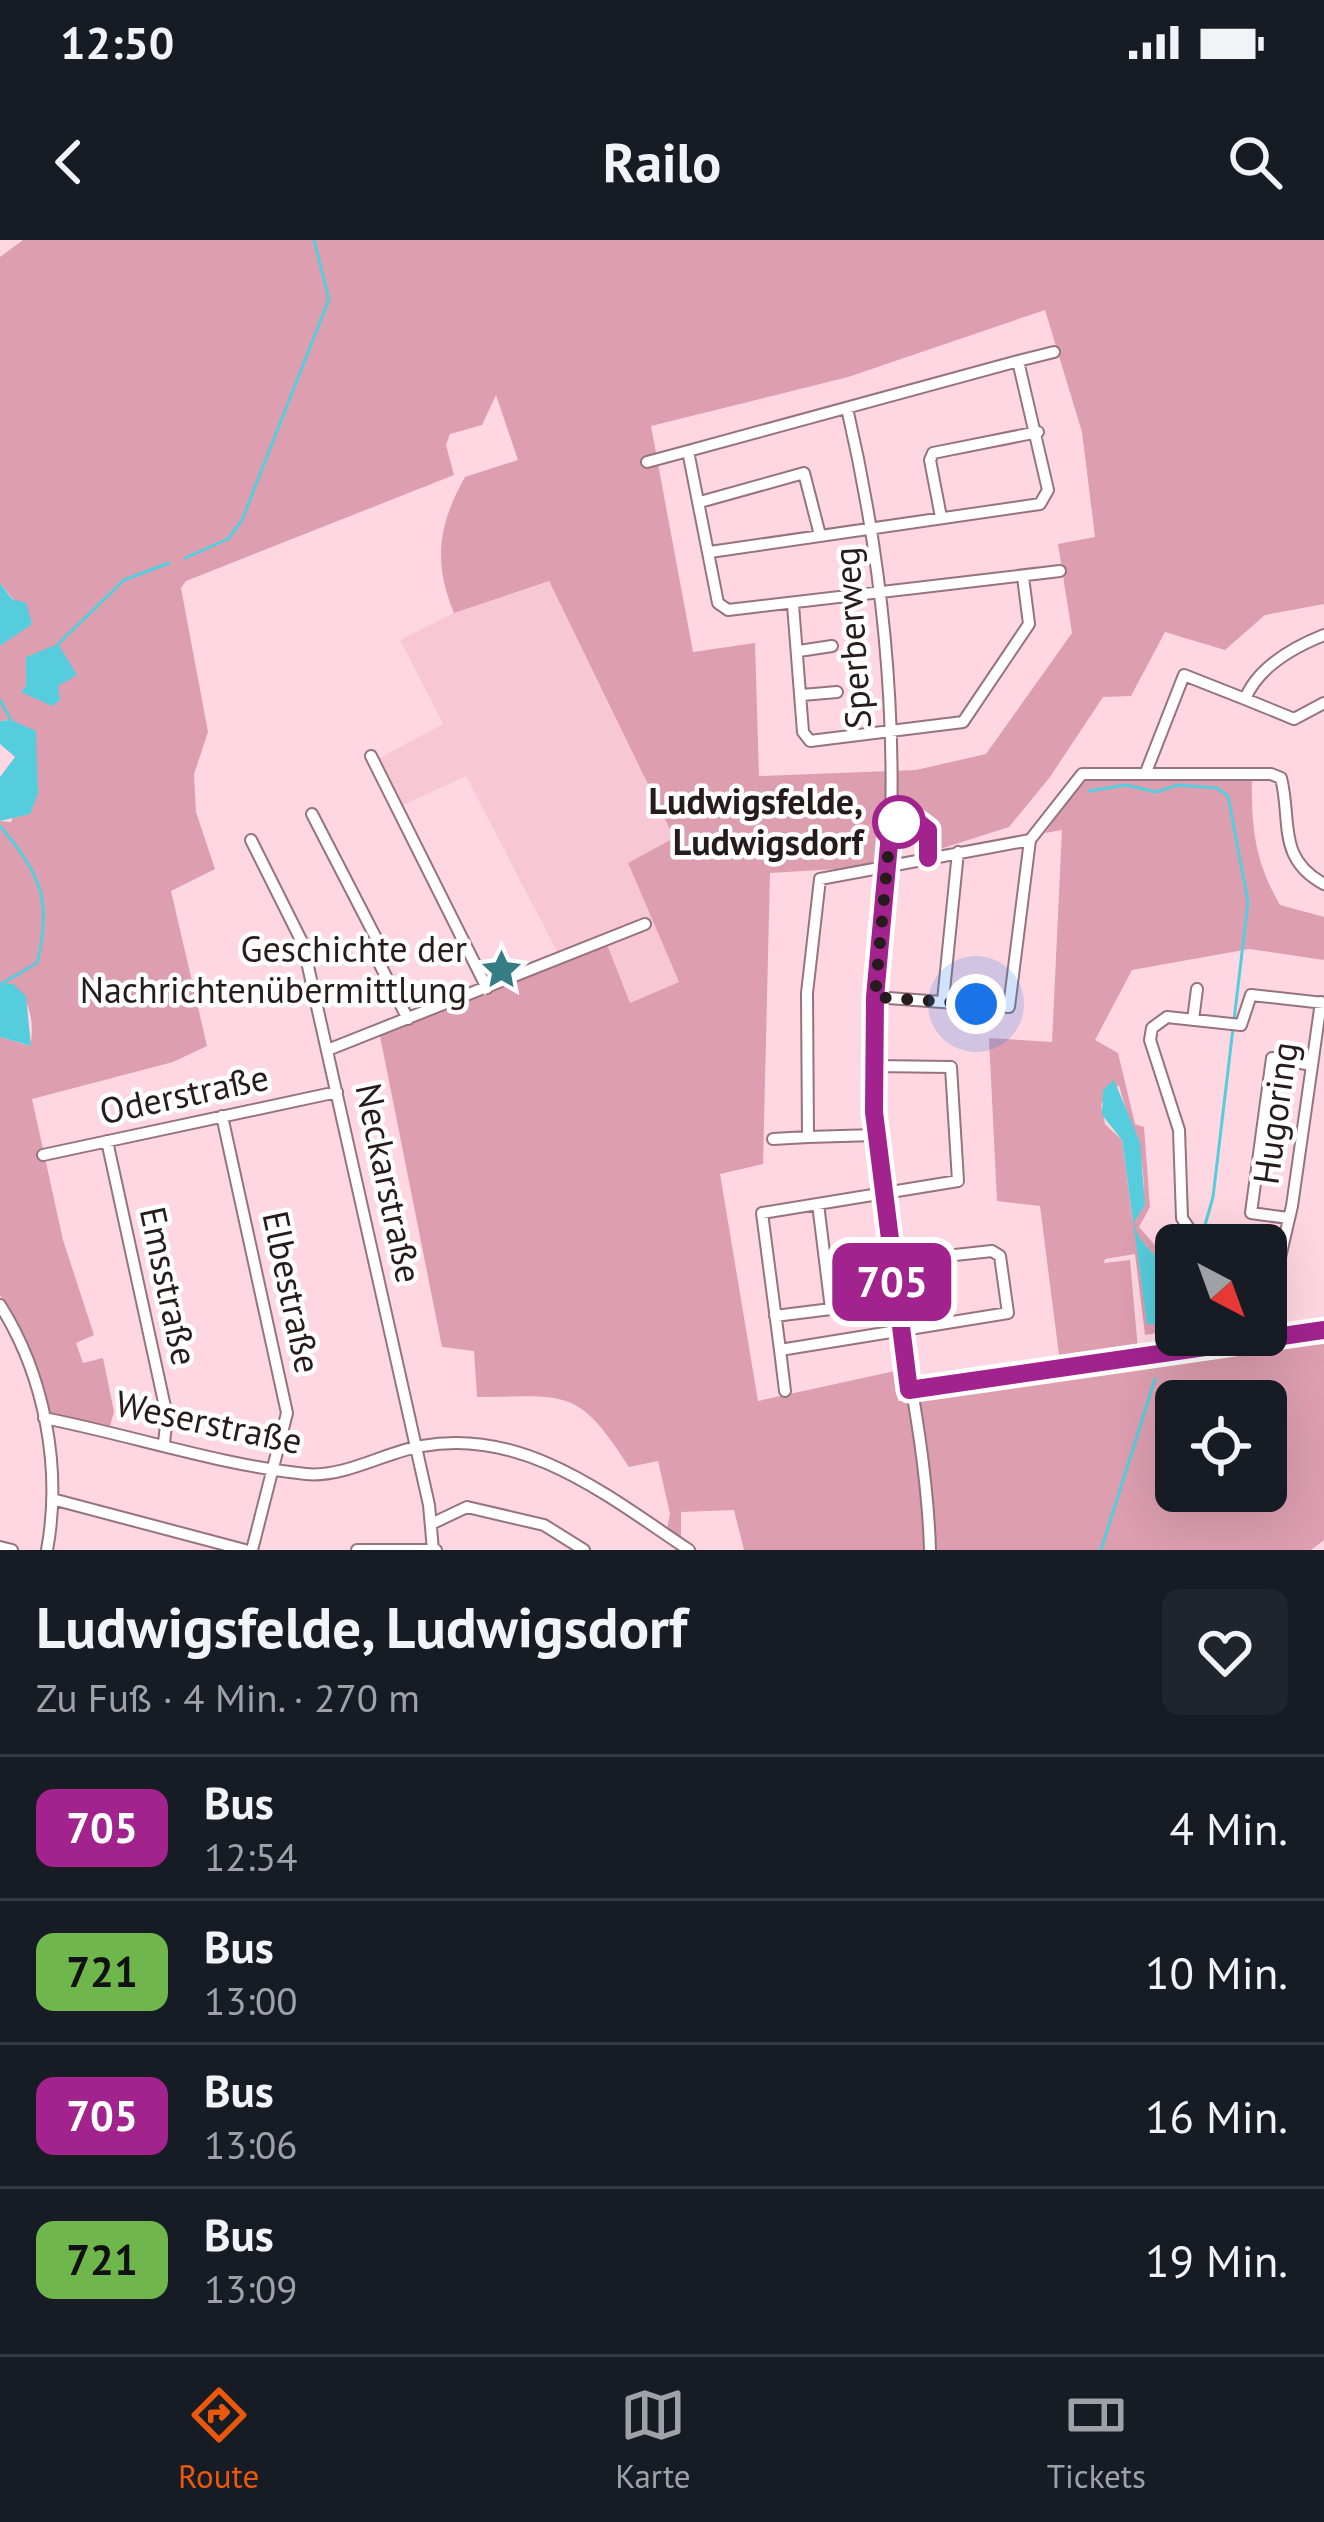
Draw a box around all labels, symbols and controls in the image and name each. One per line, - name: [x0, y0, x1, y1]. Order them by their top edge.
- text: 12:50: [60, 13, 174, 71]
- text: Railo: [603, 127, 721, 197]
- icon: back: [36, 129, 102, 195]
- icon: search: [1222, 129, 1288, 195]
- street label: Sperberweg: [822, 545, 881, 731]
- place label: Ludwigsfelde, Ludwigsdorf: [649, 777, 865, 865]
- marker: Ludwigsfelde, Ludwigsdorf: [874, 797, 924, 847]
- place label: Geschichte der Nachrichtenübermittlung: [80, 925, 467, 1013]
- place icon: Geschichte der Nachrichtenübermittlung: [478, 947, 524, 993]
- your location: [946, 974, 1006, 1034]
- street label: Hugoring: [1241, 1039, 1308, 1187]
- street label: Oderstraße: [95, 1053, 273, 1134]
- street label: Neckarstraße: [345, 1079, 434, 1287]
- street label: Emsstraße: [130, 1202, 209, 1369]
- street label: Elbestraße: [252, 1207, 333, 1377]
- north arrow: [1155, 1224, 1287, 1356]
- map controls: [1155, 1224, 1287, 1512]
- line badge: 705: [823, 1243, 961, 1321]
- text: 705: [856, 1254, 928, 1309]
- street label: Weserstraße: [112, 1379, 307, 1464]
- button: locate: [1155, 1380, 1287, 1512]
- button: heart: [1162, 1589, 1288, 1715]
- text: Ludwigsfelde, Ludwigsdorf: [36, 1590, 687, 1664]
- text: Zu Fuß · 4 Min. · 270 m: [36, 1672, 420, 1723]
- text: Bus: [204, 1773, 274, 1831]
- text: 4 Min.: [1170, 1799, 1288, 1857]
- text: 705: [66, 1800, 138, 1855]
- text: 12:54: [204, 1831, 298, 1882]
- text: Bus: [204, 1917, 274, 1975]
- text: 10 Min.: [1145, 1943, 1288, 2001]
- text: 721: [66, 1944, 138, 1999]
- text: 13:00: [204, 1975, 298, 2026]
- text: Bus: [204, 2061, 274, 2119]
- text: 16 Min.: [1145, 2087, 1288, 2145]
- text: 705: [66, 2088, 138, 2143]
- text: 13:06: [204, 2119, 298, 2170]
- text: Bus: [204, 2205, 274, 2263]
- text: 19 Min.: [1145, 2231, 1288, 2289]
- text: 721: [66, 2232, 138, 2287]
- text: 13:09: [204, 2263, 298, 2314]
- tab: Route: [178, 2382, 259, 2497]
- tab: Karte: [615, 2382, 691, 2497]
- tab: Tickets: [1047, 2382, 1146, 2497]

